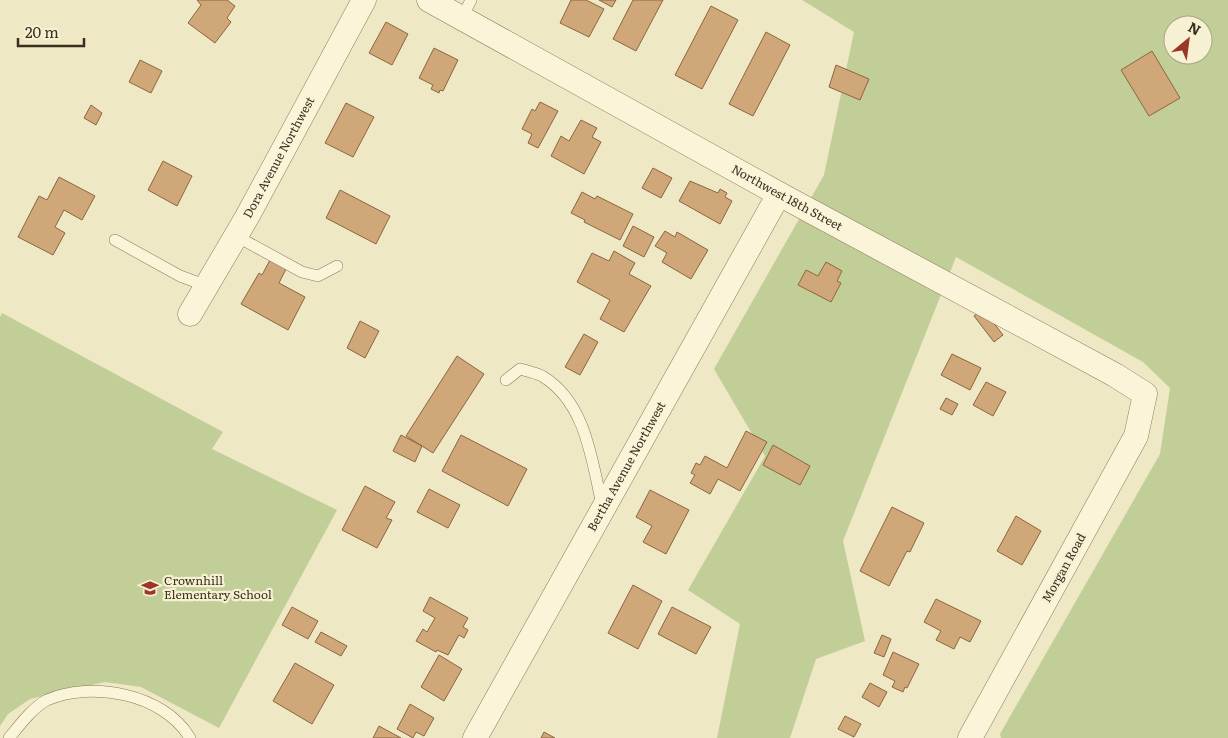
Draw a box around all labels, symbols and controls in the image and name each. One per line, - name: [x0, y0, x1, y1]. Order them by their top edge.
- scale bar: [18, 15, 84, 47]
- north arrow: [1163, 15, 1213, 65]
- text: N: [1185, 16, 1205, 39]
- text: 20 m: [25, 20, 59, 43]
- street label: Dora Avenue Northwest: [238, 93, 318, 221]
- street label: Northwest 18th Street: [728, 159, 846, 235]
- street label: Bertha Avenue Northwest: [582, 397, 670, 534]
- street label: Morgan Road: [1037, 529, 1090, 605]
- place label: Crownhill Elementary School: [164, 571, 272, 603]
- school or university icon: Crownhill Elementary School: [140, 578, 160, 598]

